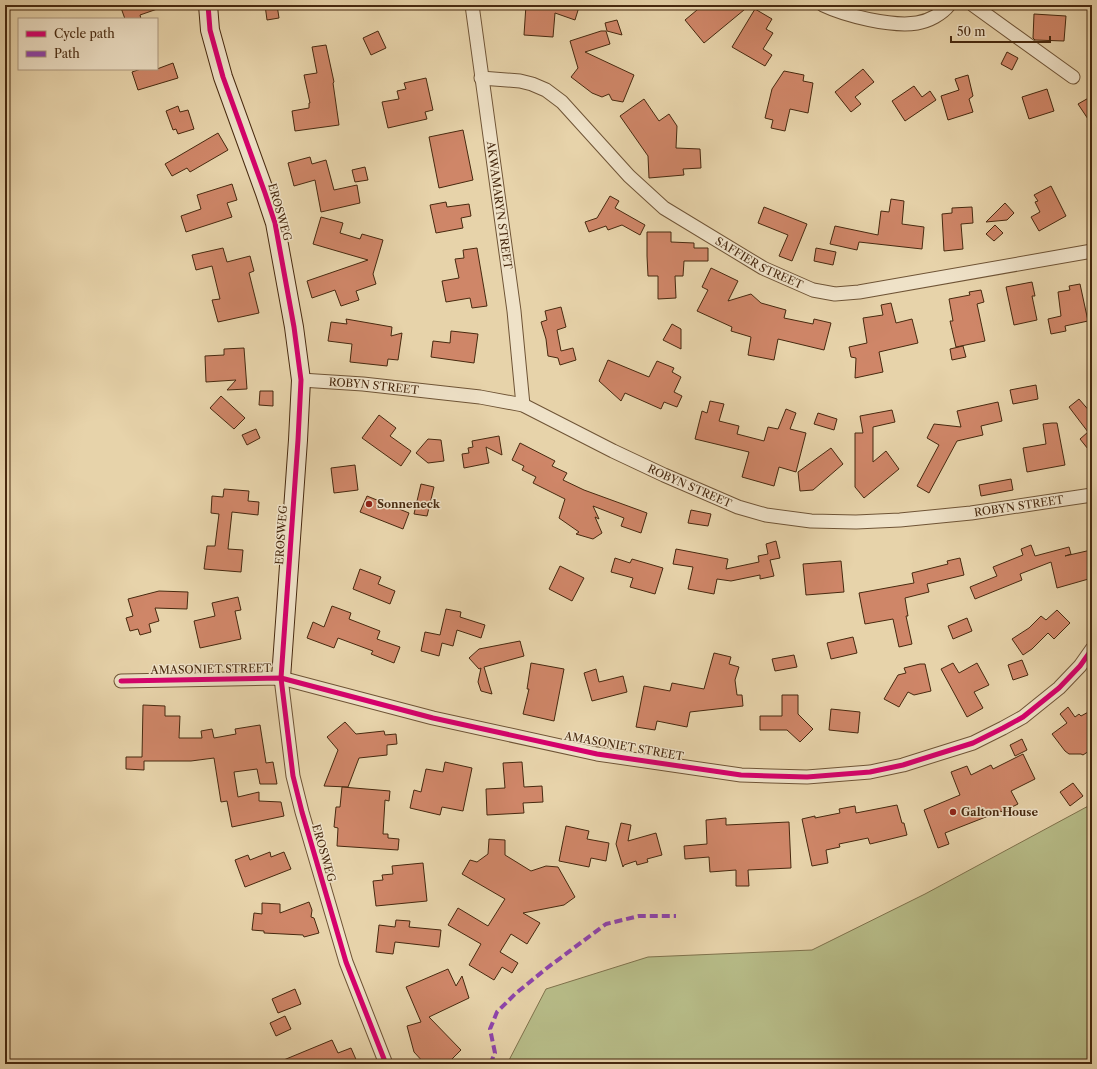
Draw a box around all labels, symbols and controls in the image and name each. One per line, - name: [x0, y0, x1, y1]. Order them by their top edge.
- legend: [18, 18, 158, 70]
- scale bar: [951, 18, 1050, 44]
- text: 50 m: [957, 24, 986, 39]
- text: Cycle path: [54, 26, 115, 41]
- text: Path: [54, 46, 80, 61]
- street label: AKWAMARYN STREET: [484, 139, 515, 271]
- street label: EROSWEG: [265, 181, 295, 243]
- street label: SAFFIER STREET: [713, 234, 806, 292]
- street label: ROBYN STREET: [328, 375, 420, 397]
- street label: ROBYN STREET: [645, 461, 735, 511]
- street label: ROBYN STREET: [973, 492, 1065, 519]
- place label: Sonneneck: [377, 497, 441, 511]
- marker: Sonneneck: [364, 499, 374, 509]
- street label: EROSWEG: [272, 505, 290, 565]
- street label: AMASONIET STREET: [149, 661, 272, 677]
- street label: AMASONIET STREET: [562, 728, 686, 764]
- place label: Galton House: [961, 805, 1038, 819]
- marker: Galton House: [948, 807, 958, 817]
- street label: EROSWEG: [309, 822, 339, 884]

